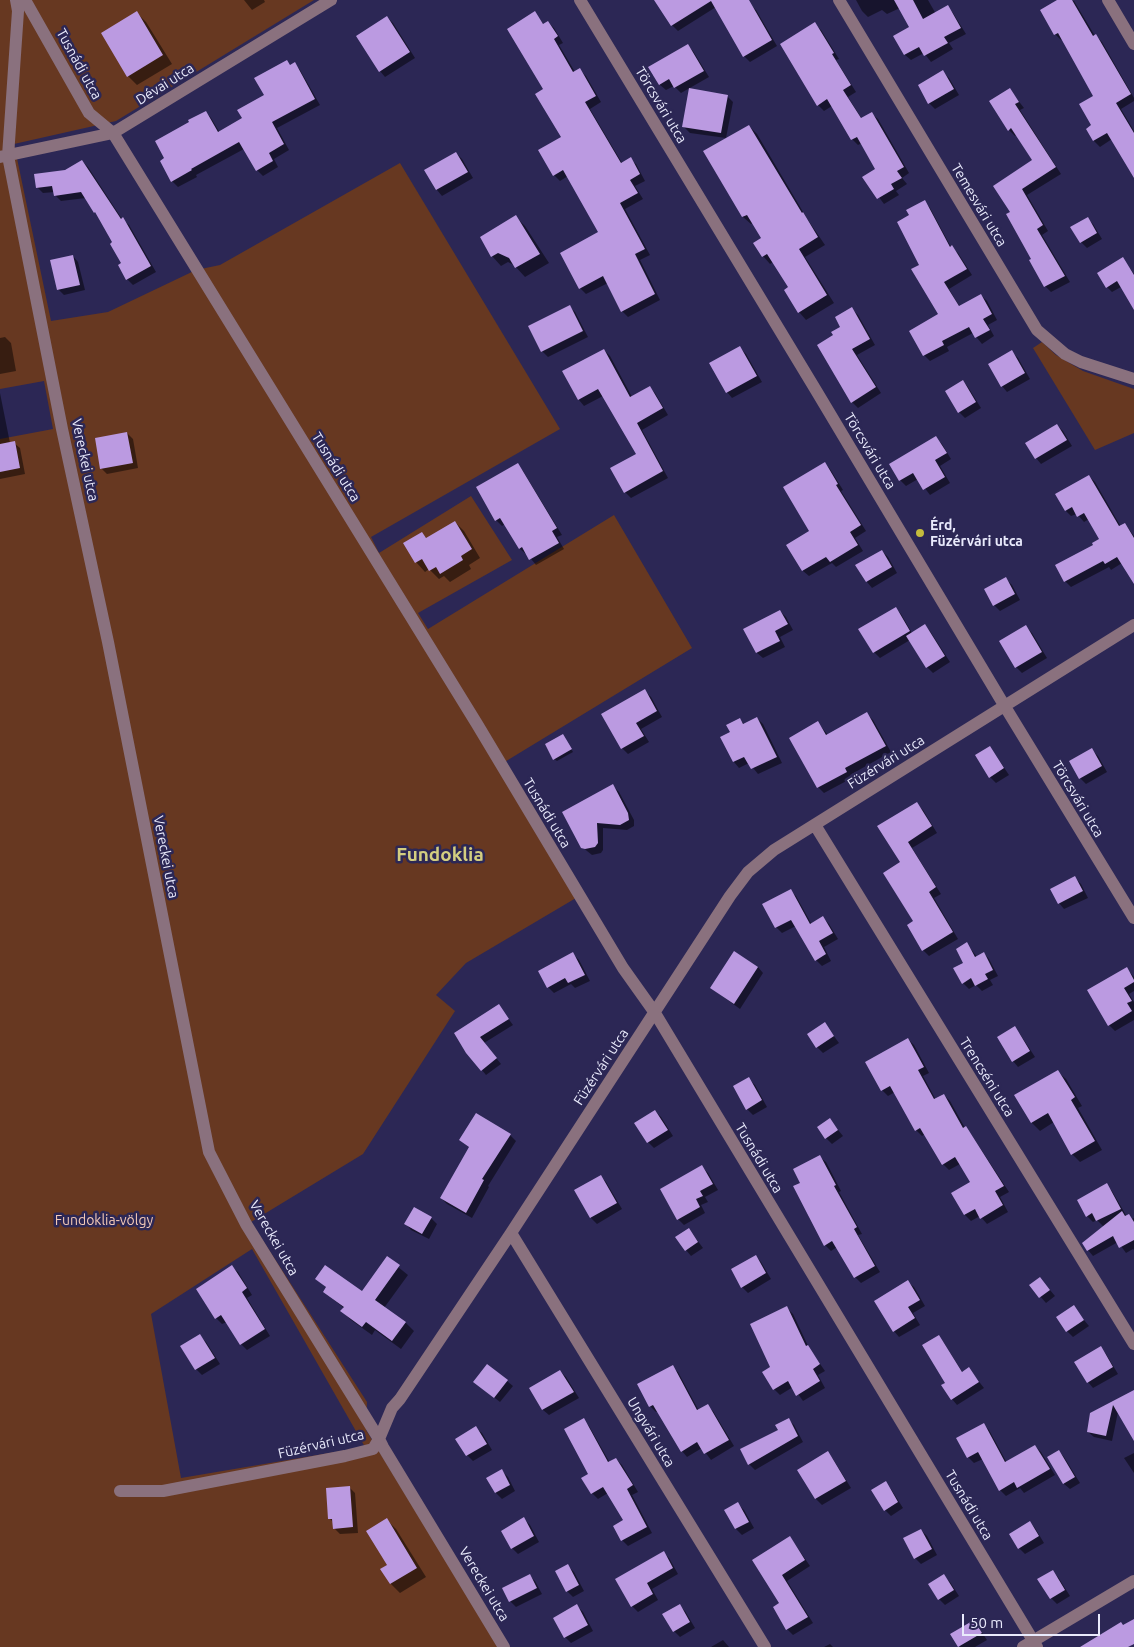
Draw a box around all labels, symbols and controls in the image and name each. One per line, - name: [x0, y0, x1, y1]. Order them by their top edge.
- street label: Tusnádi utca: [53, 26, 105, 102]
- street label: Dévai utca: [133, 60, 197, 108]
- street label: Törcsvári utca: [632, 64, 690, 146]
- street label: Temesvári utca: [948, 160, 1010, 250]
- street label: Törcsvári utca: [841, 410, 899, 492]
- street label: Vereckei utca: [68, 417, 102, 503]
- street label: Tusnádi utca: [308, 429, 364, 505]
- place label: Érd, Füzérvári utca: [930, 517, 1023, 550]
- marker: Érd, Füzérvári utca: [914, 527, 926, 539]
- street label: Füzérvári utca: [844, 732, 928, 792]
- street label: Törcsvári utca: [1049, 758, 1107, 840]
- street label: Tusnádi utca: [520, 775, 574, 851]
- street label: Vereckei utca: [150, 814, 182, 900]
- district label: Fundoklia: [396, 844, 484, 866]
- street label: Füzérvári utca: [570, 1026, 632, 1108]
- street label: Trencséni utca: [956, 1034, 1018, 1120]
- street label: Tusnádi utca: [732, 1120, 786, 1196]
- street label: Vereckei utca: [246, 1197, 302, 1279]
- park label: Fundoklia-völgy: [55, 1212, 153, 1228]
- street label: Ungvári utca: [624, 1394, 678, 1470]
- street label: Füzérvári utca: [276, 1426, 366, 1462]
- street label: Tusnádi utca: [942, 1467, 996, 1543]
- street label: Vereckei utca: [455, 1544, 513, 1624]
- scale bar: [964, 1604, 1102, 1636]
- text: 50 m: [970, 1614, 1003, 1631]

